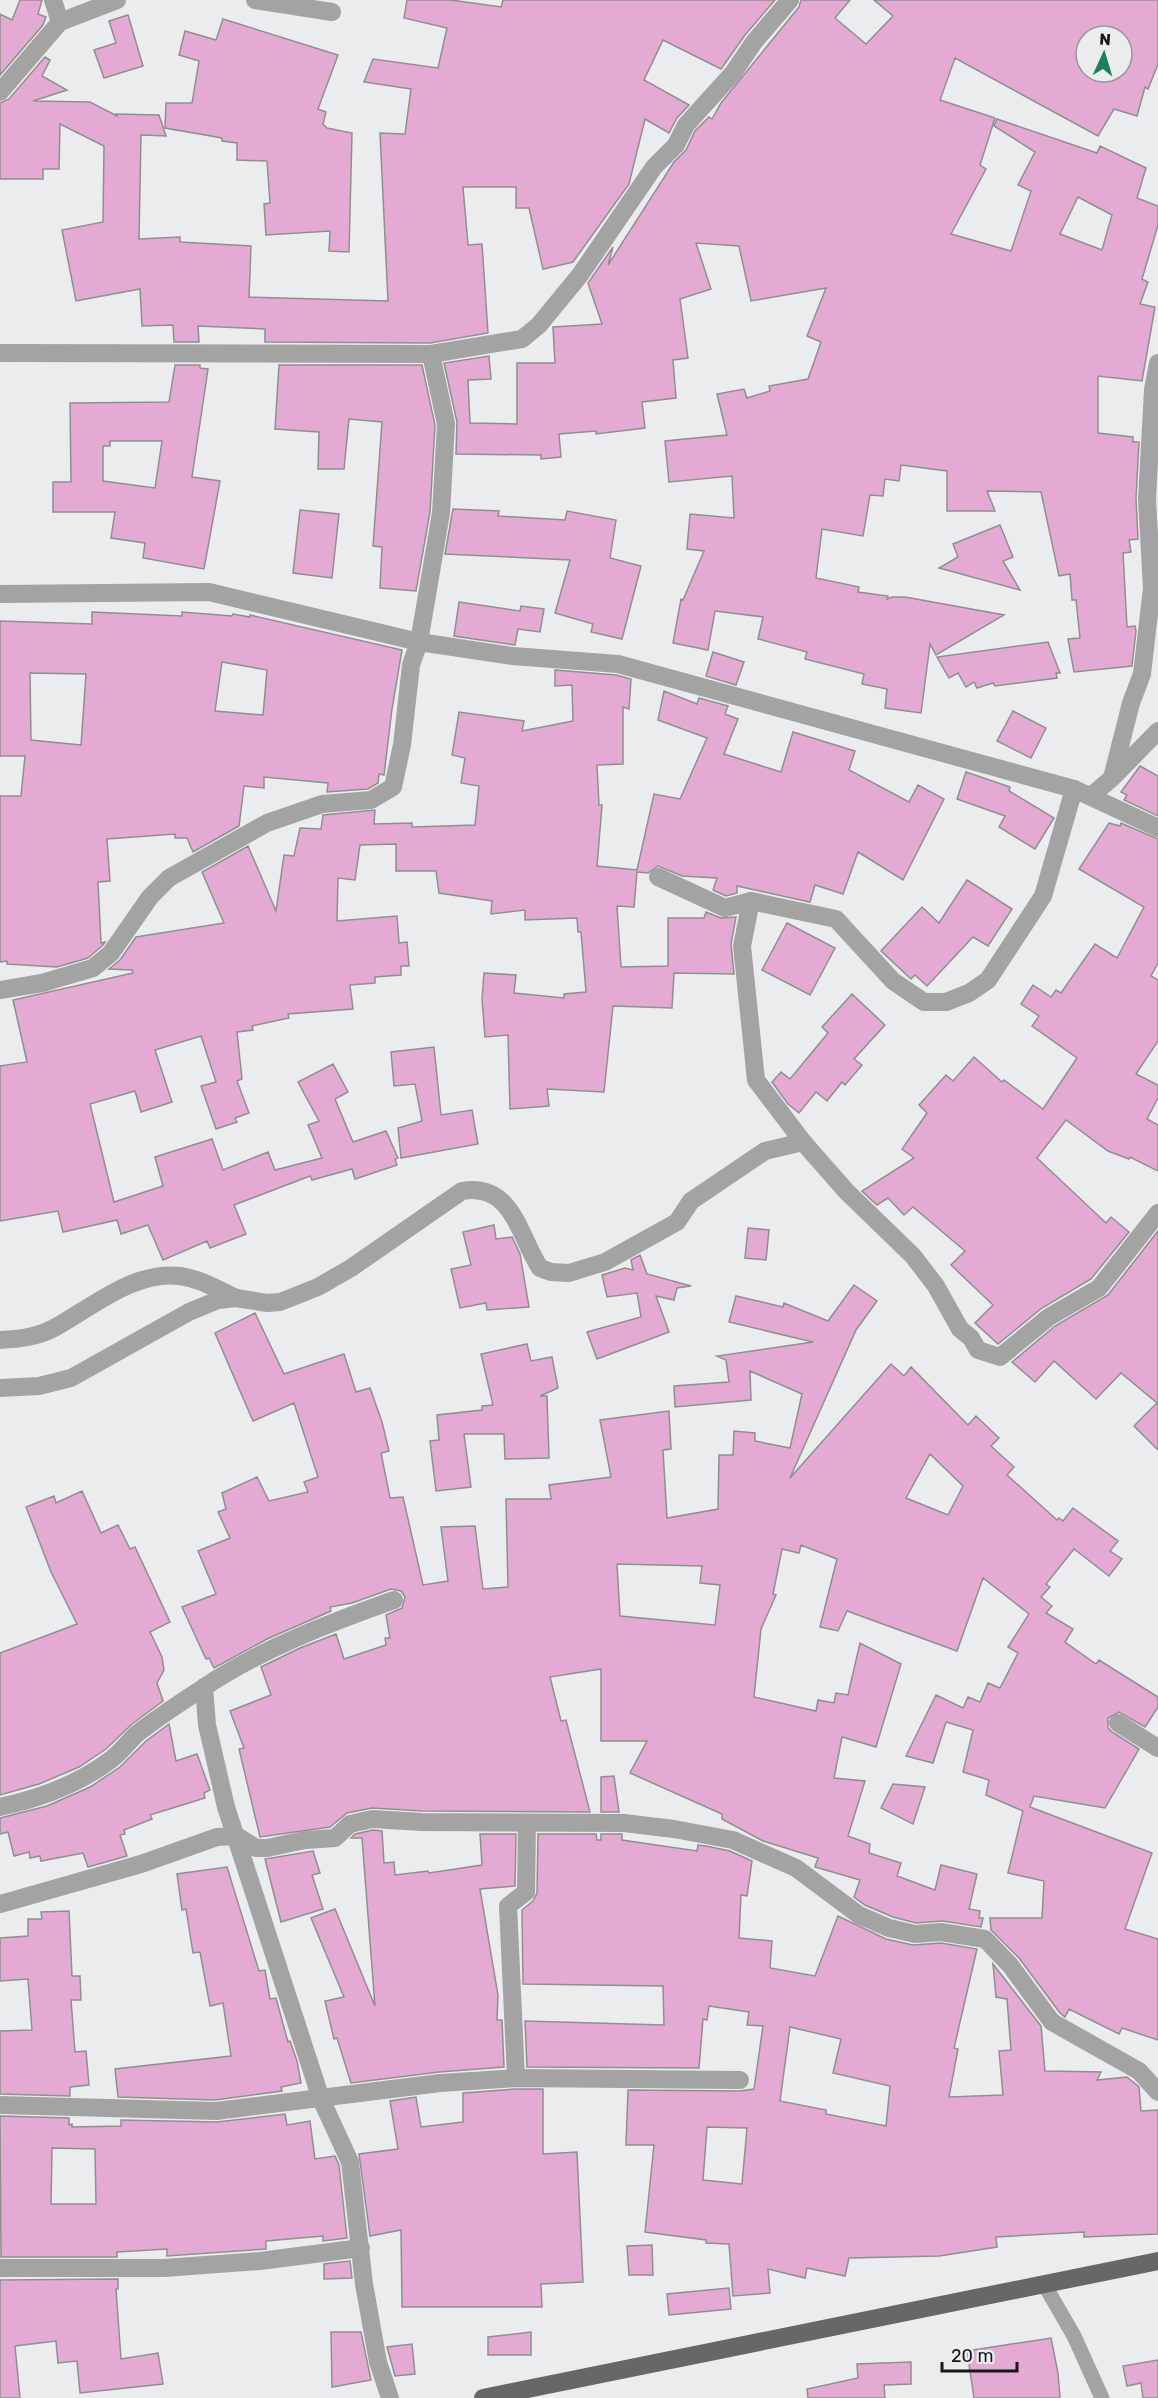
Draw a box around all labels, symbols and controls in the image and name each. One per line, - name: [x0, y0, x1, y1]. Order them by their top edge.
- north arrow: [1074, 24, 1134, 84]
- text: N: [1099, 30, 1111, 49]
- scale bar: [942, 2335, 1017, 2373]
- text: 20 m: [951, 2345, 993, 2367]

